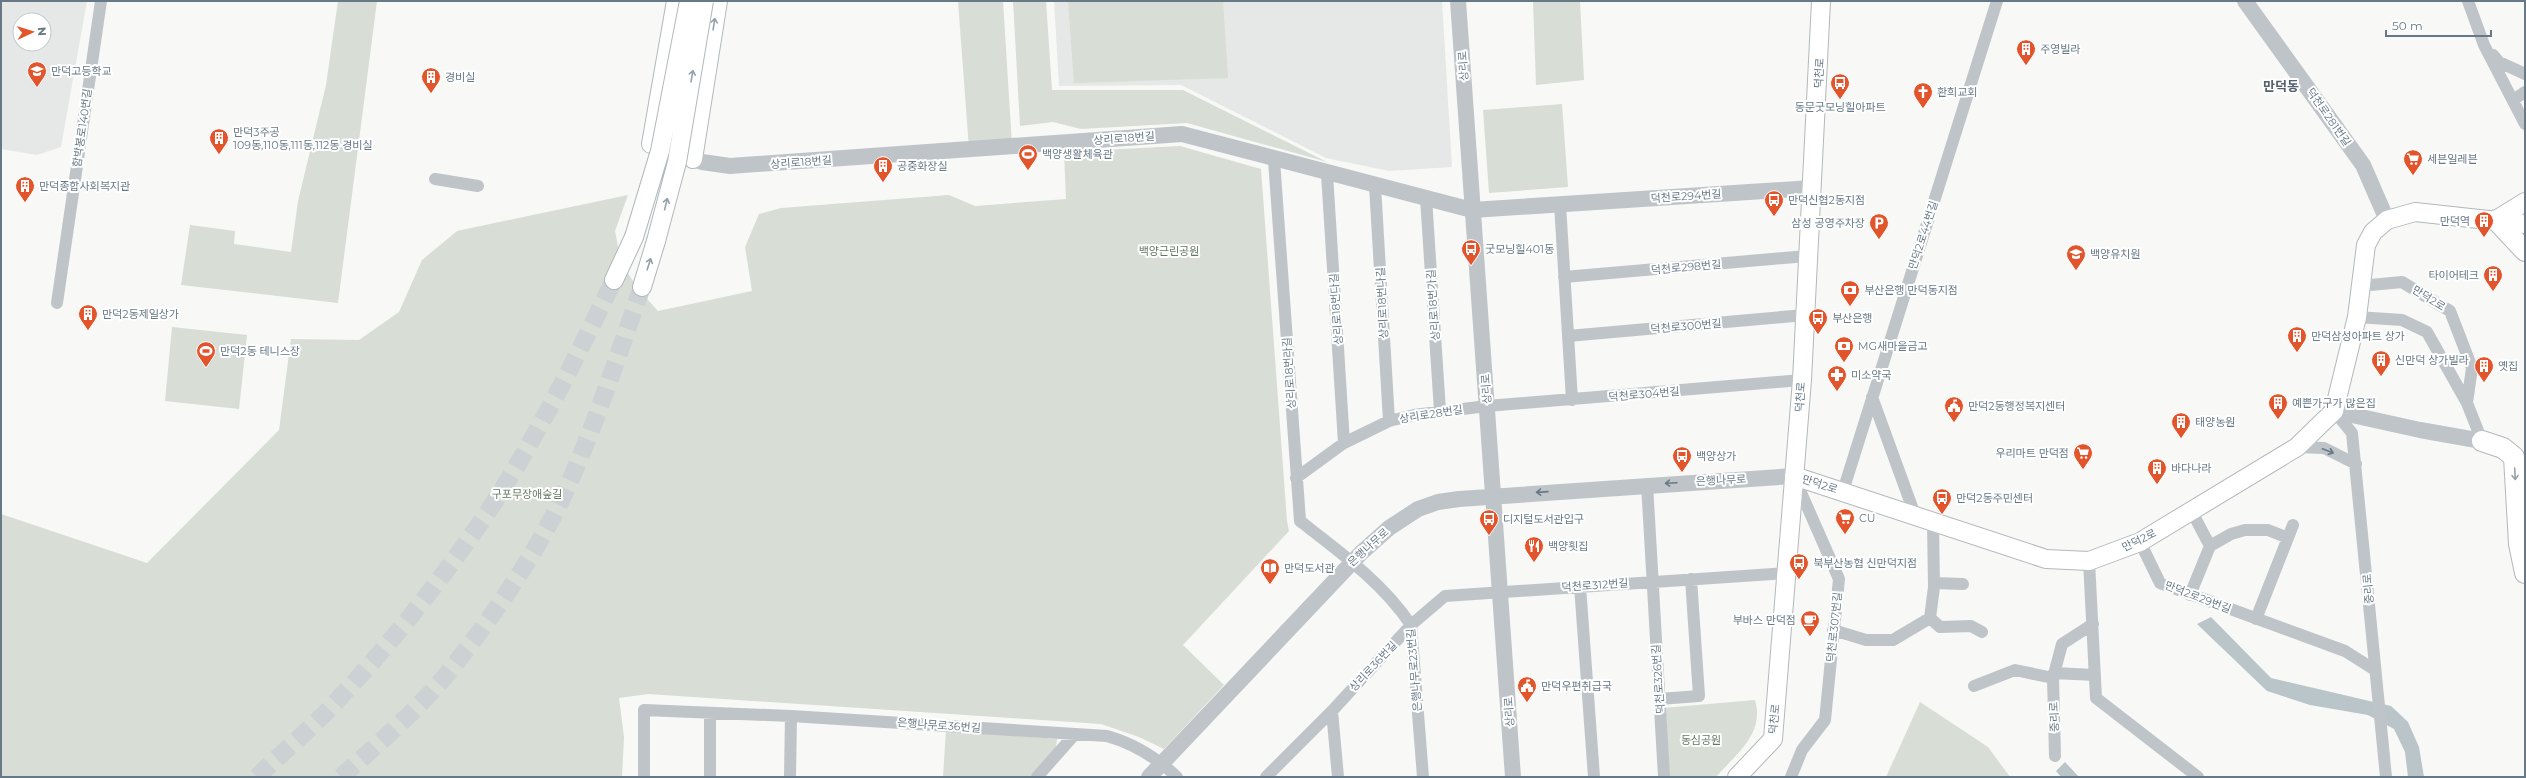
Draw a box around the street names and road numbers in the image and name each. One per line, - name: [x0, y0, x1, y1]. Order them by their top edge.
- street label: 상리로: [1455, 50, 1471, 82]
- street label: 덕천로: [1811, 57, 1827, 89]
- street label: 덕천로281번길: [2304, 85, 2354, 149]
- street label: 함박봉로140번길: [70, 88, 94, 168]
- street label: 상리로18번길: [1093, 129, 1155, 147]
- street label: 상리로18번길: [770, 153, 832, 171]
- street label: 덕천로294번길: [1650, 187, 1722, 205]
- street label: 만덕2로44번길: [1905, 199, 1941, 271]
- street label: 덕천로298번길: [1650, 257, 1722, 277]
- street label: 상리로18번나길: [1373, 267, 1391, 339]
- street label: 상리로18번가길: [1424, 269, 1442, 341]
- street label: 상리로18번다길: [1327, 273, 1345, 345]
- street label: 만덕2로: [2410, 282, 2448, 314]
- street label: 덕천로300번길: [1650, 316, 1722, 336]
- street label: 상리로18번라길: [1280, 337, 1298, 409]
- street label: 상리로: [1478, 373, 1494, 405]
- street label: 덕천로: [1792, 381, 1808, 413]
- street label: 덕천로304번길: [1608, 384, 1680, 404]
- street label: 상리로28번길: [1398, 402, 1464, 426]
- street label: 은행나무로: [1695, 472, 1747, 488]
- street label: 만덕2로: [1800, 472, 1840, 496]
- street label: 은행나무로: [1345, 525, 1391, 569]
- street label: 만덕2로: [2119, 526, 2159, 554]
- street label: 중리로: [2360, 573, 2376, 605]
- street label: 덕천로312번길: [1561, 576, 1629, 594]
- street label: 만덕2로29번길: [2163, 578, 2233, 616]
- street label: 덕천로307번길: [1823, 591, 1845, 663]
- street label: 은행나무로23번길: [1403, 628, 1425, 712]
- street label: 상리로36번길: [1346, 638, 1400, 694]
- street label: 덕천로326번길: [1649, 644, 1667, 714]
- street label: 상리로: [1501, 696, 1517, 728]
- street label: 중리로: [2046, 702, 2062, 732]
- street label: 덕천로: [1765, 703, 1783, 735]
- street label: 은행나무로36번길: [897, 715, 981, 735]

